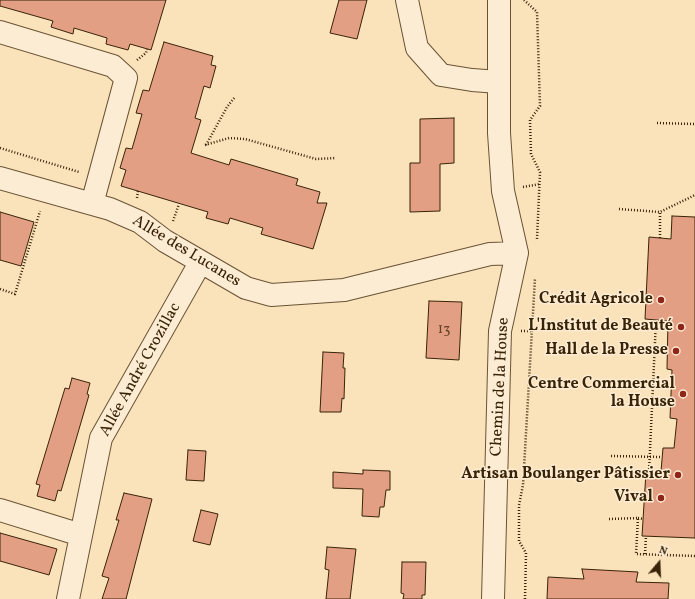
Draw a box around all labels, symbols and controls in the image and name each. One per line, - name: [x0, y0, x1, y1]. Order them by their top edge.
- street label: Allée des Lucanes: [128, 212, 244, 292]
- place label: Crédit Agricole: [539, 290, 653, 310]
- marker: Crédit Agricole: [656, 295, 666, 305]
- street label: Allée André Crozillac: [96, 300, 186, 440]
- street label: Chemin de la House: [488, 317, 514, 457]
- place label: L'Institut de Beauté: [528, 317, 673, 337]
- house number: 13: [438, 322, 450, 338]
- marker: L'Institut de Beauté: [676, 322, 686, 332]
- place label: Hall de la Presse: [545, 341, 668, 361]
- marker: Hall de la Presse: [671, 346, 681, 356]
- place label: Centre Commercial la House: [528, 375, 675, 413]
- marker: Centre Commercial la House: [678, 389, 688, 399]
- place label: Artisan Boulanger Pâtissier: [461, 465, 670, 485]
- marker: Artisan Boulanger Pâtissier: [673, 470, 683, 480]
- place label: Vival: [614, 488, 653, 508]
- marker: Vival: [656, 493, 666, 503]
- north arrow: [639, 543, 679, 583]
- text: N: [657, 543, 669, 560]

